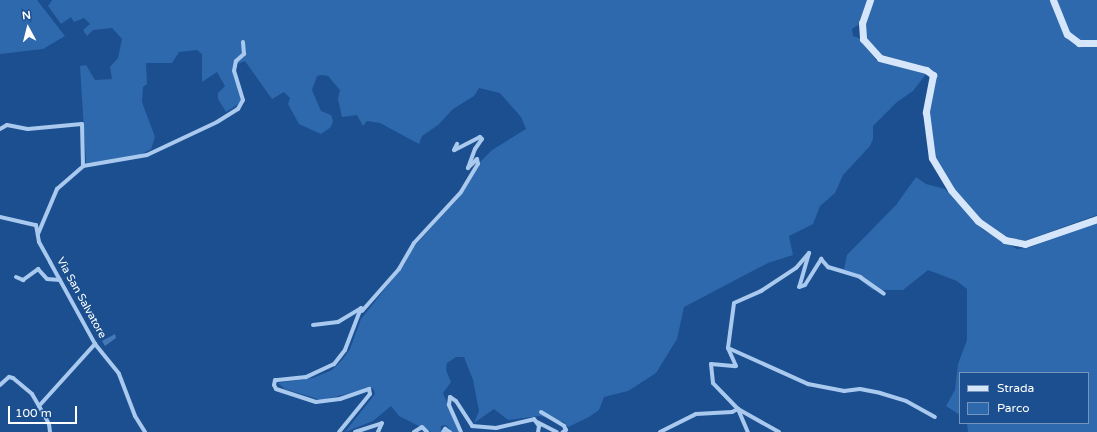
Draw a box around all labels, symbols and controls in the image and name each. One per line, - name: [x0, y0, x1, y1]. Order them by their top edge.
- north arrow: [8, 8, 48, 48]
- text: N: [21, 9, 32, 23]
- street label: Via San Salvatore: [53, 255, 109, 341]
- legend: [959, 372, 1089, 424]
- text: Strada: [997, 381, 1034, 395]
- scale bar: [10, 398, 79, 424]
- text: Parco: [997, 401, 1030, 415]
- text: 100 m: [15, 406, 52, 420]

